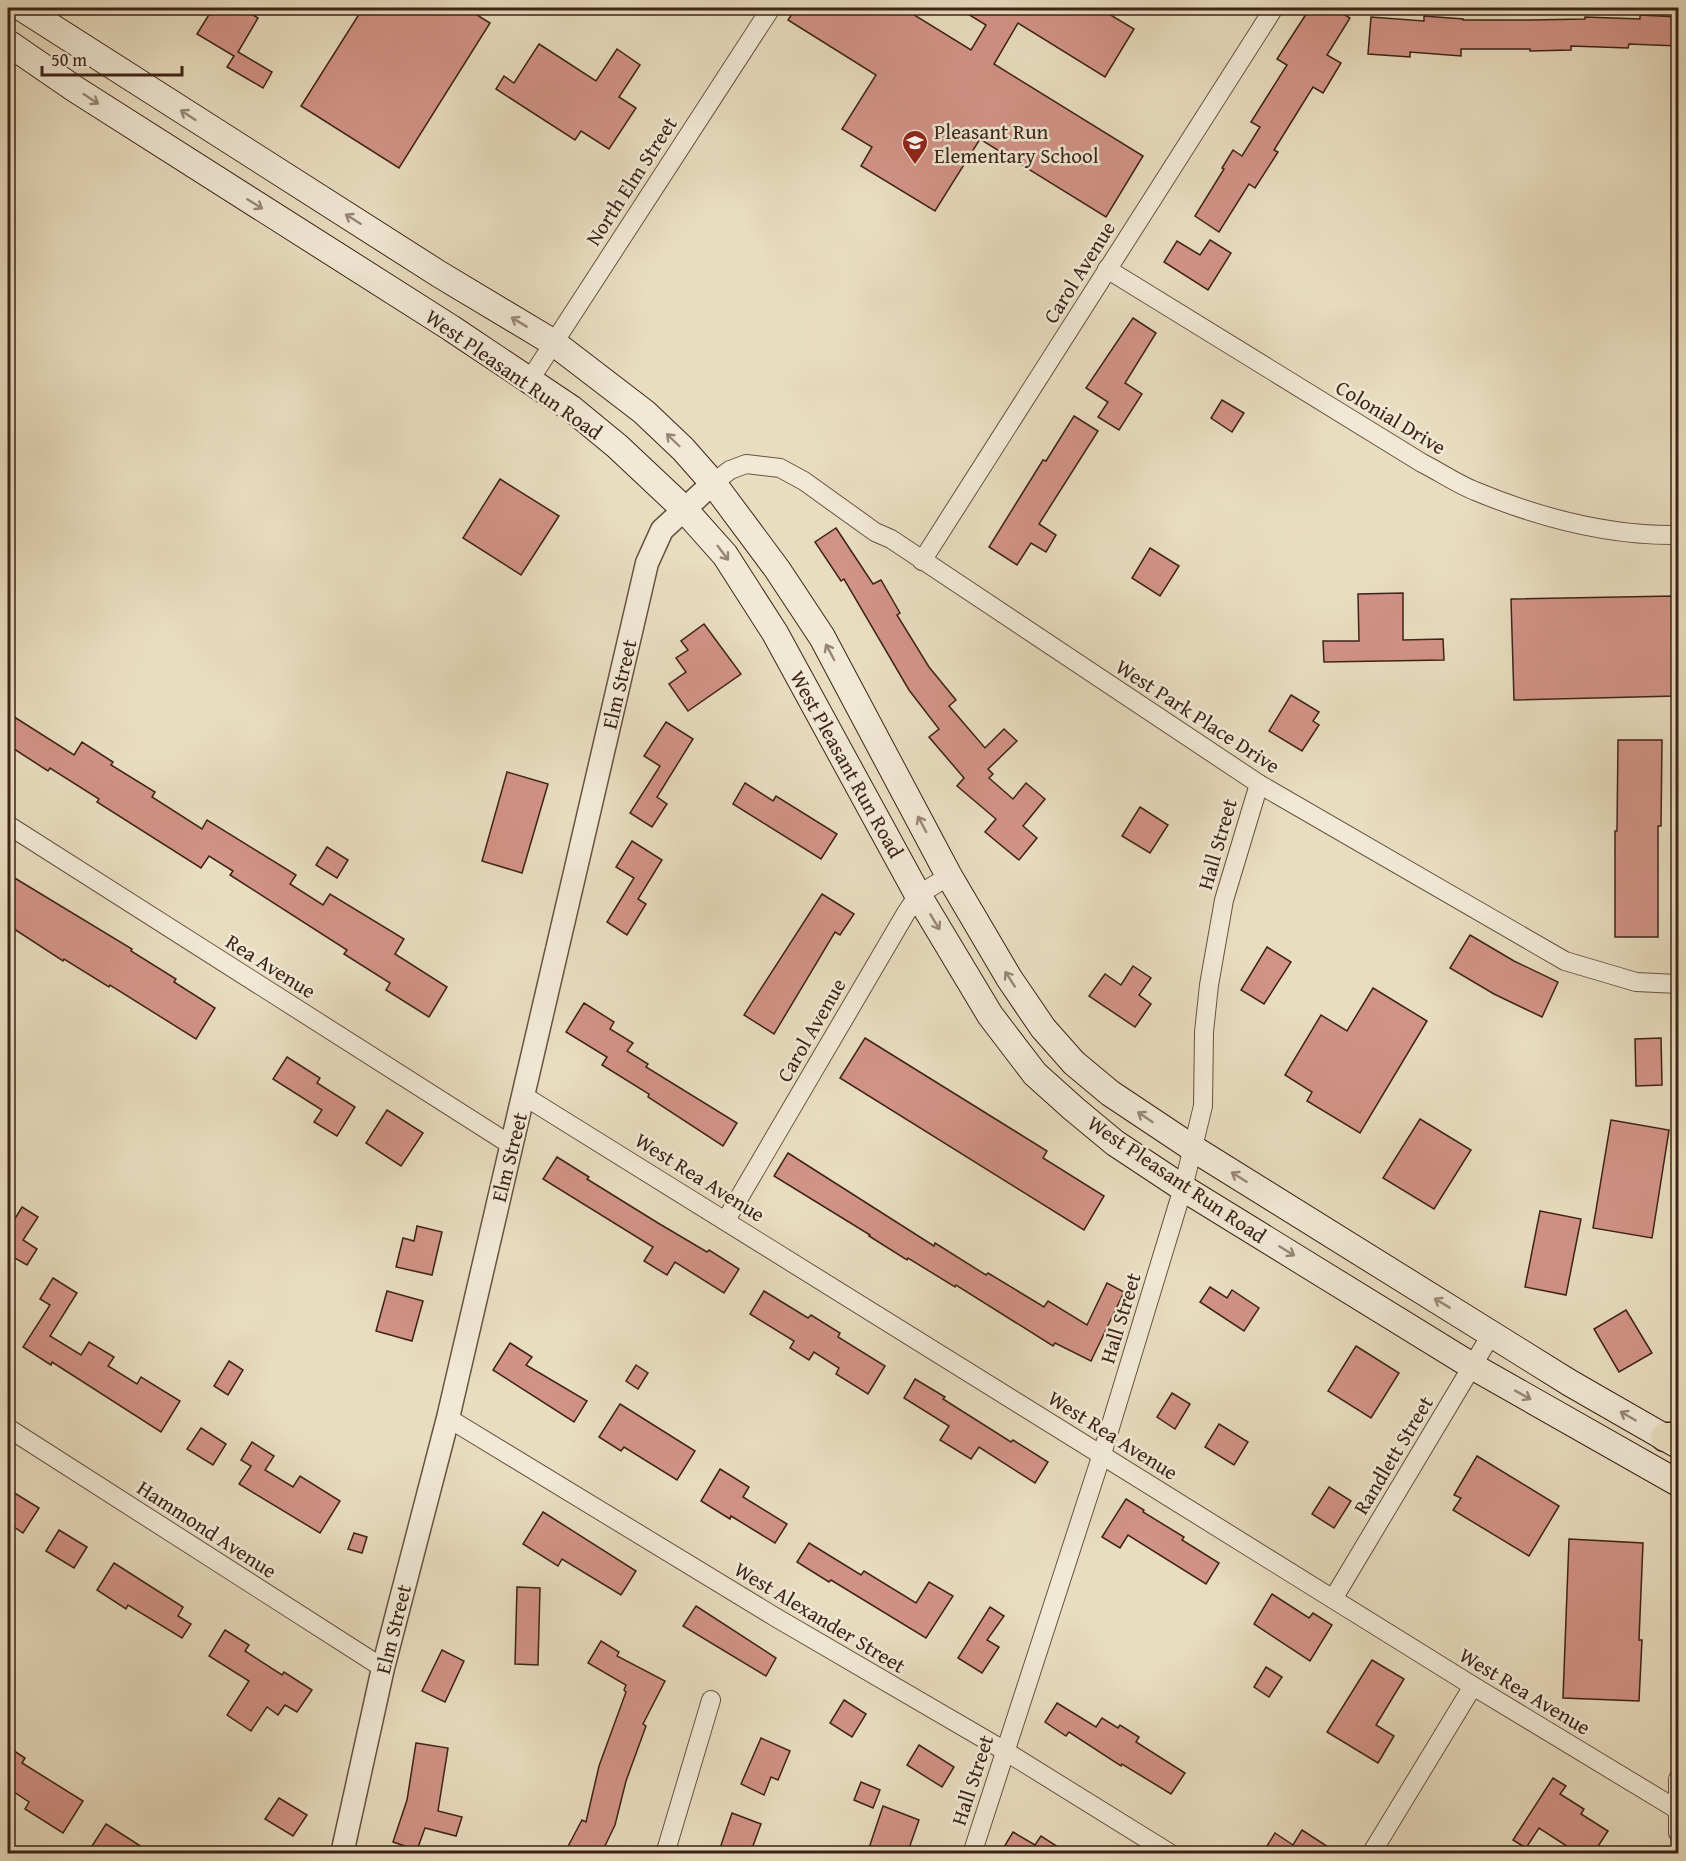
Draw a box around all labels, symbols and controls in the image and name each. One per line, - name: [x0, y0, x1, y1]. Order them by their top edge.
- scale bar: [42, 39, 182, 77]
- text: 50 m: [51, 46, 87, 73]
- one-way arrow: [82, 94, 99, 106]
- one-way arrow: [180, 109, 197, 121]
- street label: North Elm Street: [578, 110, 685, 252]
- place label: Pleasant Run Elementary School: [934, 116, 1099, 171]
- school or university icon: Pleasant Run Elementary School: [900, 128, 930, 166]
- one-way arrow: [246, 198, 263, 210]
- one-way arrow: [345, 213, 362, 225]
- street label: Carol Avenue: [1035, 215, 1123, 329]
- street label: West Pleasant Run Road: [419, 301, 610, 447]
- one-way arrow: [511, 315, 528, 327]
- street label: Colonial Drive: [1330, 372, 1452, 462]
- one-way arrow: [666, 433, 681, 447]
- one-way arrow: [716, 545, 729, 561]
- street label: Elm Street: [594, 635, 645, 732]
- one-way arrow: [824, 644, 835, 662]
- street label: West Park Place Drive: [1110, 651, 1286, 781]
- street label: West Pleasant Run Road: [783, 665, 912, 864]
- street label: Hall Street: [1189, 794, 1245, 893]
- one-way arrow: [916, 816, 927, 834]
- one-way arrow: [929, 913, 941, 930]
- street label: Rea Avenue: [220, 926, 322, 1006]
- one-way arrow: [1003, 971, 1015, 988]
- street label: Carol Avenue: [769, 972, 853, 1088]
- street label: West Pleasant Run Road: [1081, 1107, 1273, 1251]
- street label: Elm Street: [483, 1108, 535, 1205]
- one-way arrow: [1137, 1110, 1154, 1122]
- street label: West Rea Avenue: [629, 1125, 771, 1230]
- one-way arrow: [1231, 1171, 1248, 1183]
- one-way arrow: [1278, 1246, 1295, 1258]
- street label: Hall Street: [1092, 1268, 1149, 1367]
- one-way arrow: [1434, 1296, 1451, 1308]
- street label: West Rea Avenue: [1042, 1383, 1184, 1488]
- street label: Randlett Street: [1345, 1389, 1441, 1520]
- one-way arrow: [1514, 1390, 1532, 1401]
- one-way arrow: [1620, 1410, 1637, 1422]
- street label: Hammond Avenue: [131, 1472, 283, 1586]
- street label: West Alexander Street: [728, 1553, 912, 1681]
- street label: Elm Street: [367, 1580, 419, 1677]
- street label: West Rea Avenue: [1453, 1640, 1597, 1743]
- street label: Hall Street: [943, 1730, 1001, 1829]

